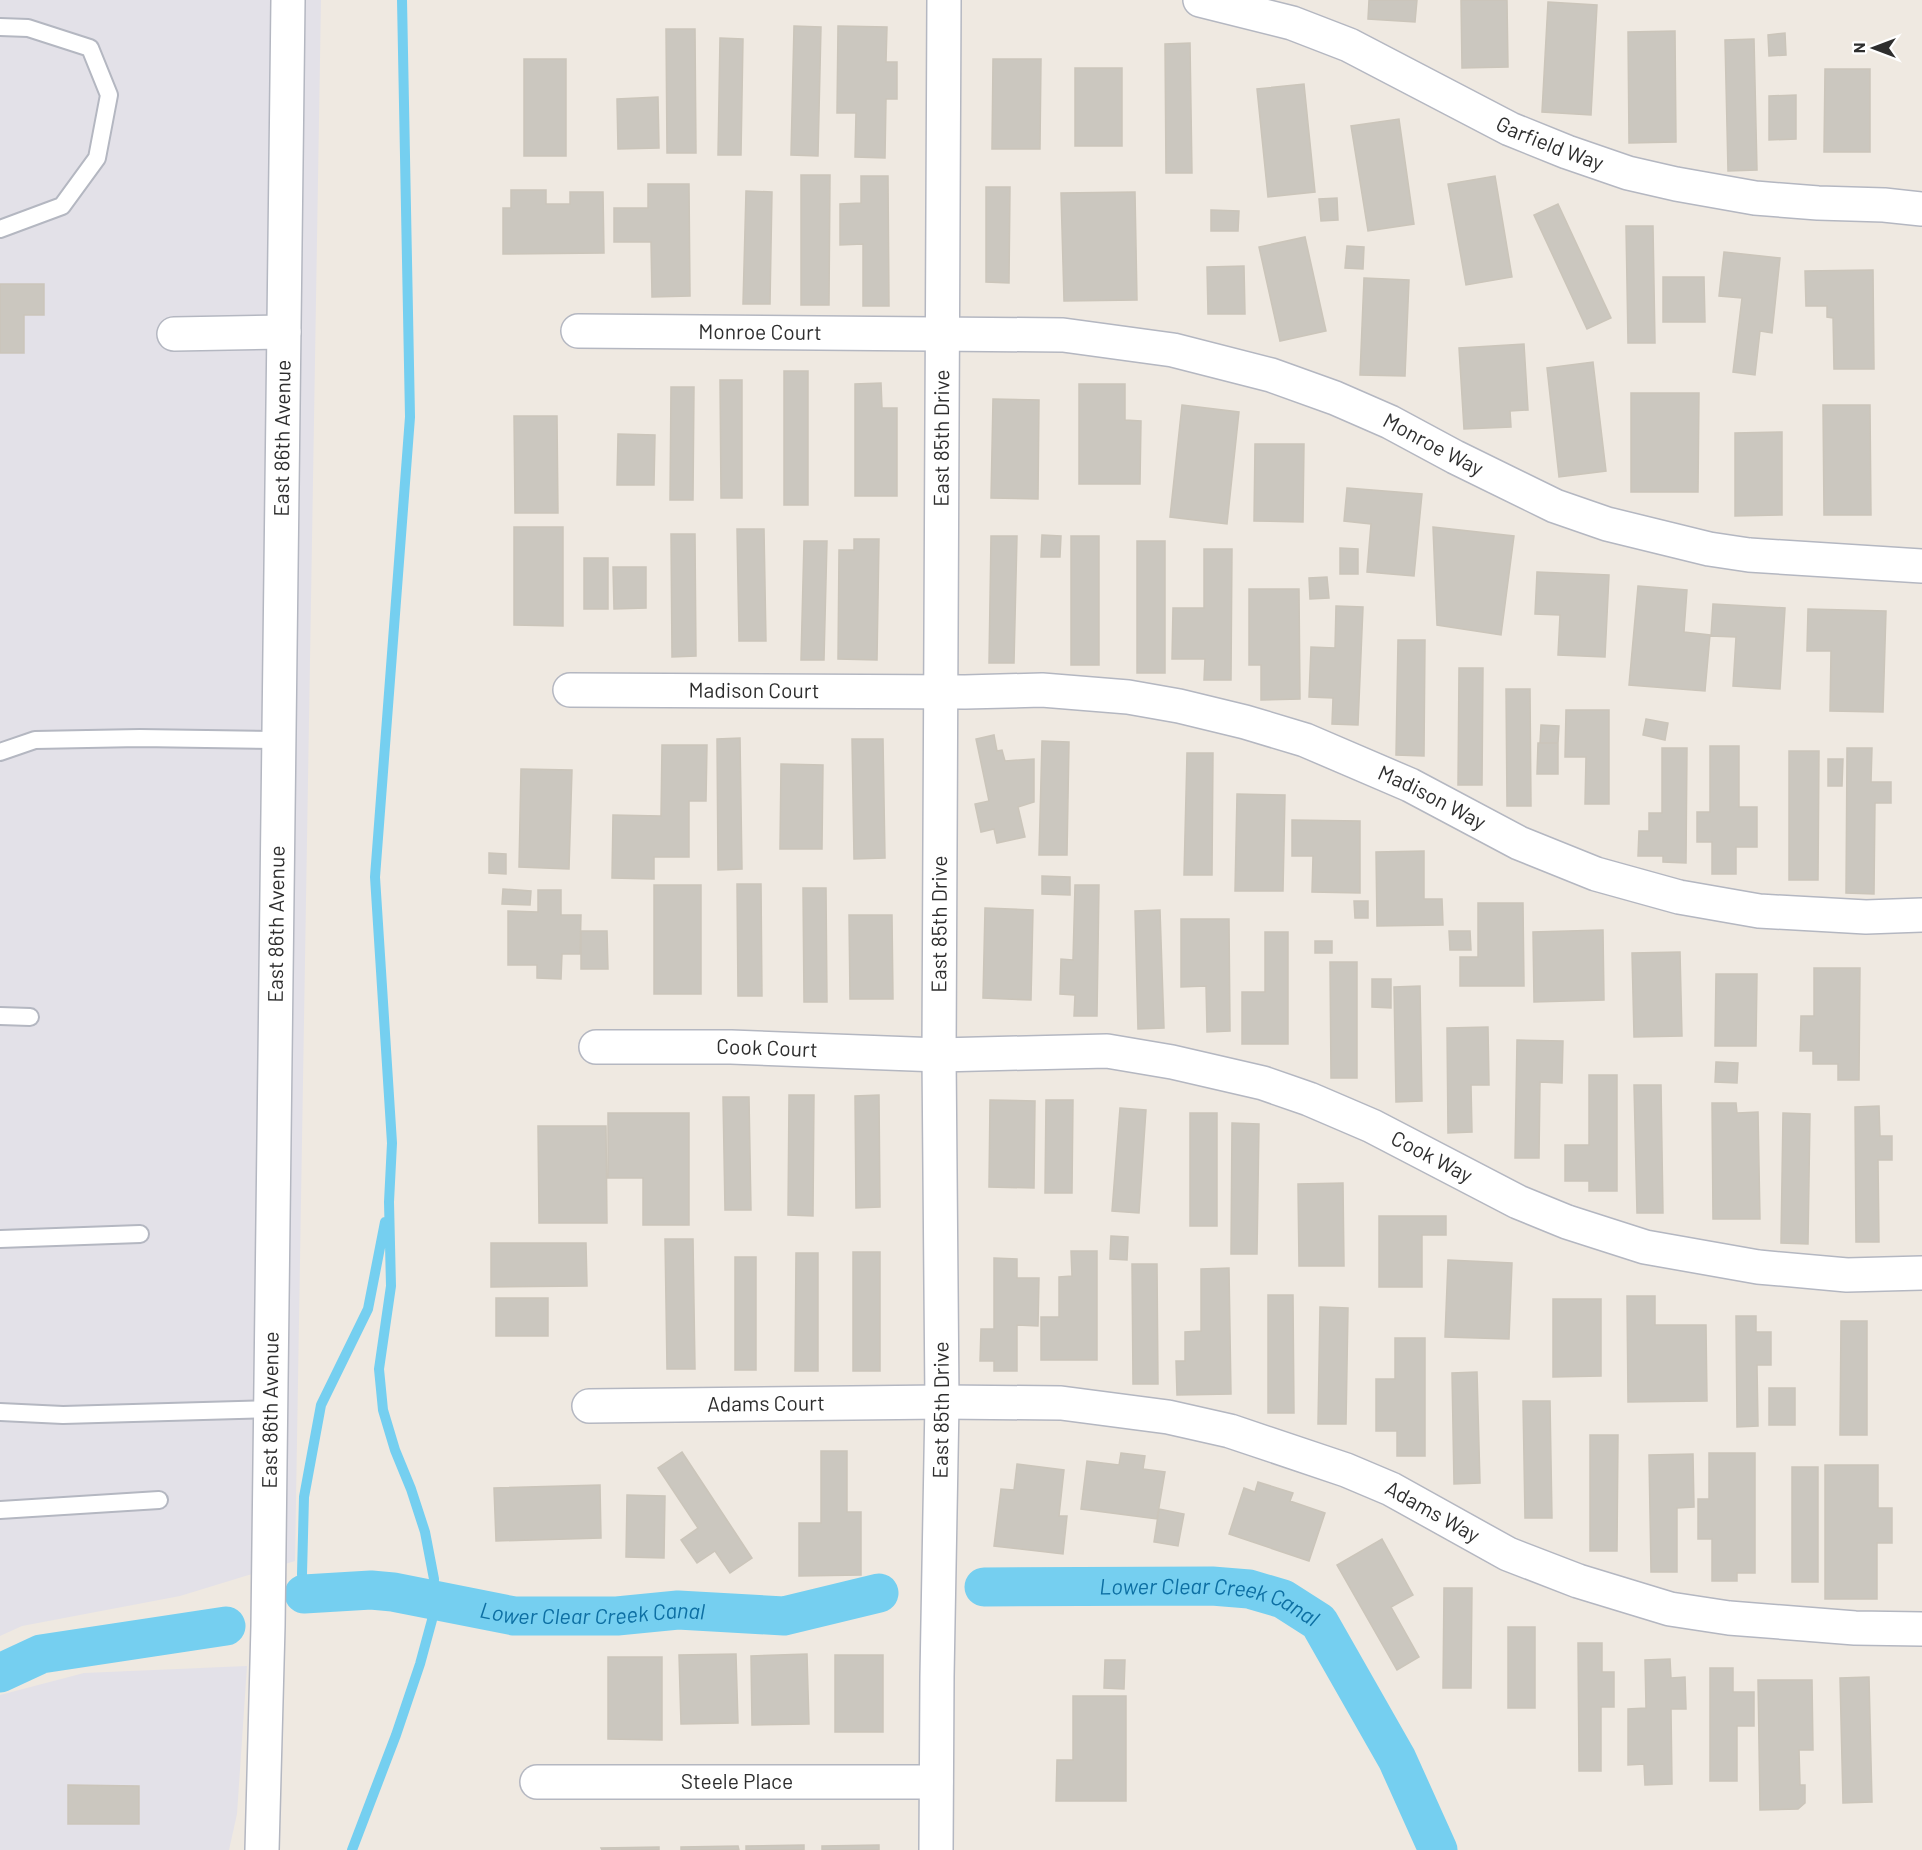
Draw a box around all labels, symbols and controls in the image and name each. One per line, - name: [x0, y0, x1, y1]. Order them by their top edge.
- north arrow: [1844, 18, 1904, 78]
- text: N: [1849, 43, 1868, 53]
- street label: Garfield Way: [1492, 110, 1608, 175]
- street label: Monroe Court: [698, 318, 822, 344]
- street label: East 86th Avenue: [268, 359, 295, 517]
- street label: East 85th Drive: [928, 369, 953, 507]
- street label: Monroe Way: [1379, 407, 1488, 480]
- street label: Madison Court: [689, 677, 819, 702]
- street label: Madison Way: [1375, 759, 1491, 834]
- street label: East 86th Avenue: [262, 845, 289, 1003]
- street label: East 85th Drive: [925, 855, 951, 993]
- street label: Cook Court: [716, 1033, 818, 1061]
- street label: Cook Way: [1387, 1124, 1477, 1187]
- street label: East 86th Avenue: [256, 1331, 283, 1489]
- street label: East 85th Drive: [927, 1341, 953, 1479]
- street label: Adams Court: [707, 1389, 825, 1416]
- street label: Adams Way: [1381, 1474, 1485, 1547]
- water label: Lower Clear Creek Canal: [1099, 1572, 1325, 1631]
- water label: Lower Clear Creek Canal: [478, 1596, 706, 1629]
- street label: Steele Place: [681, 1768, 793, 1793]

